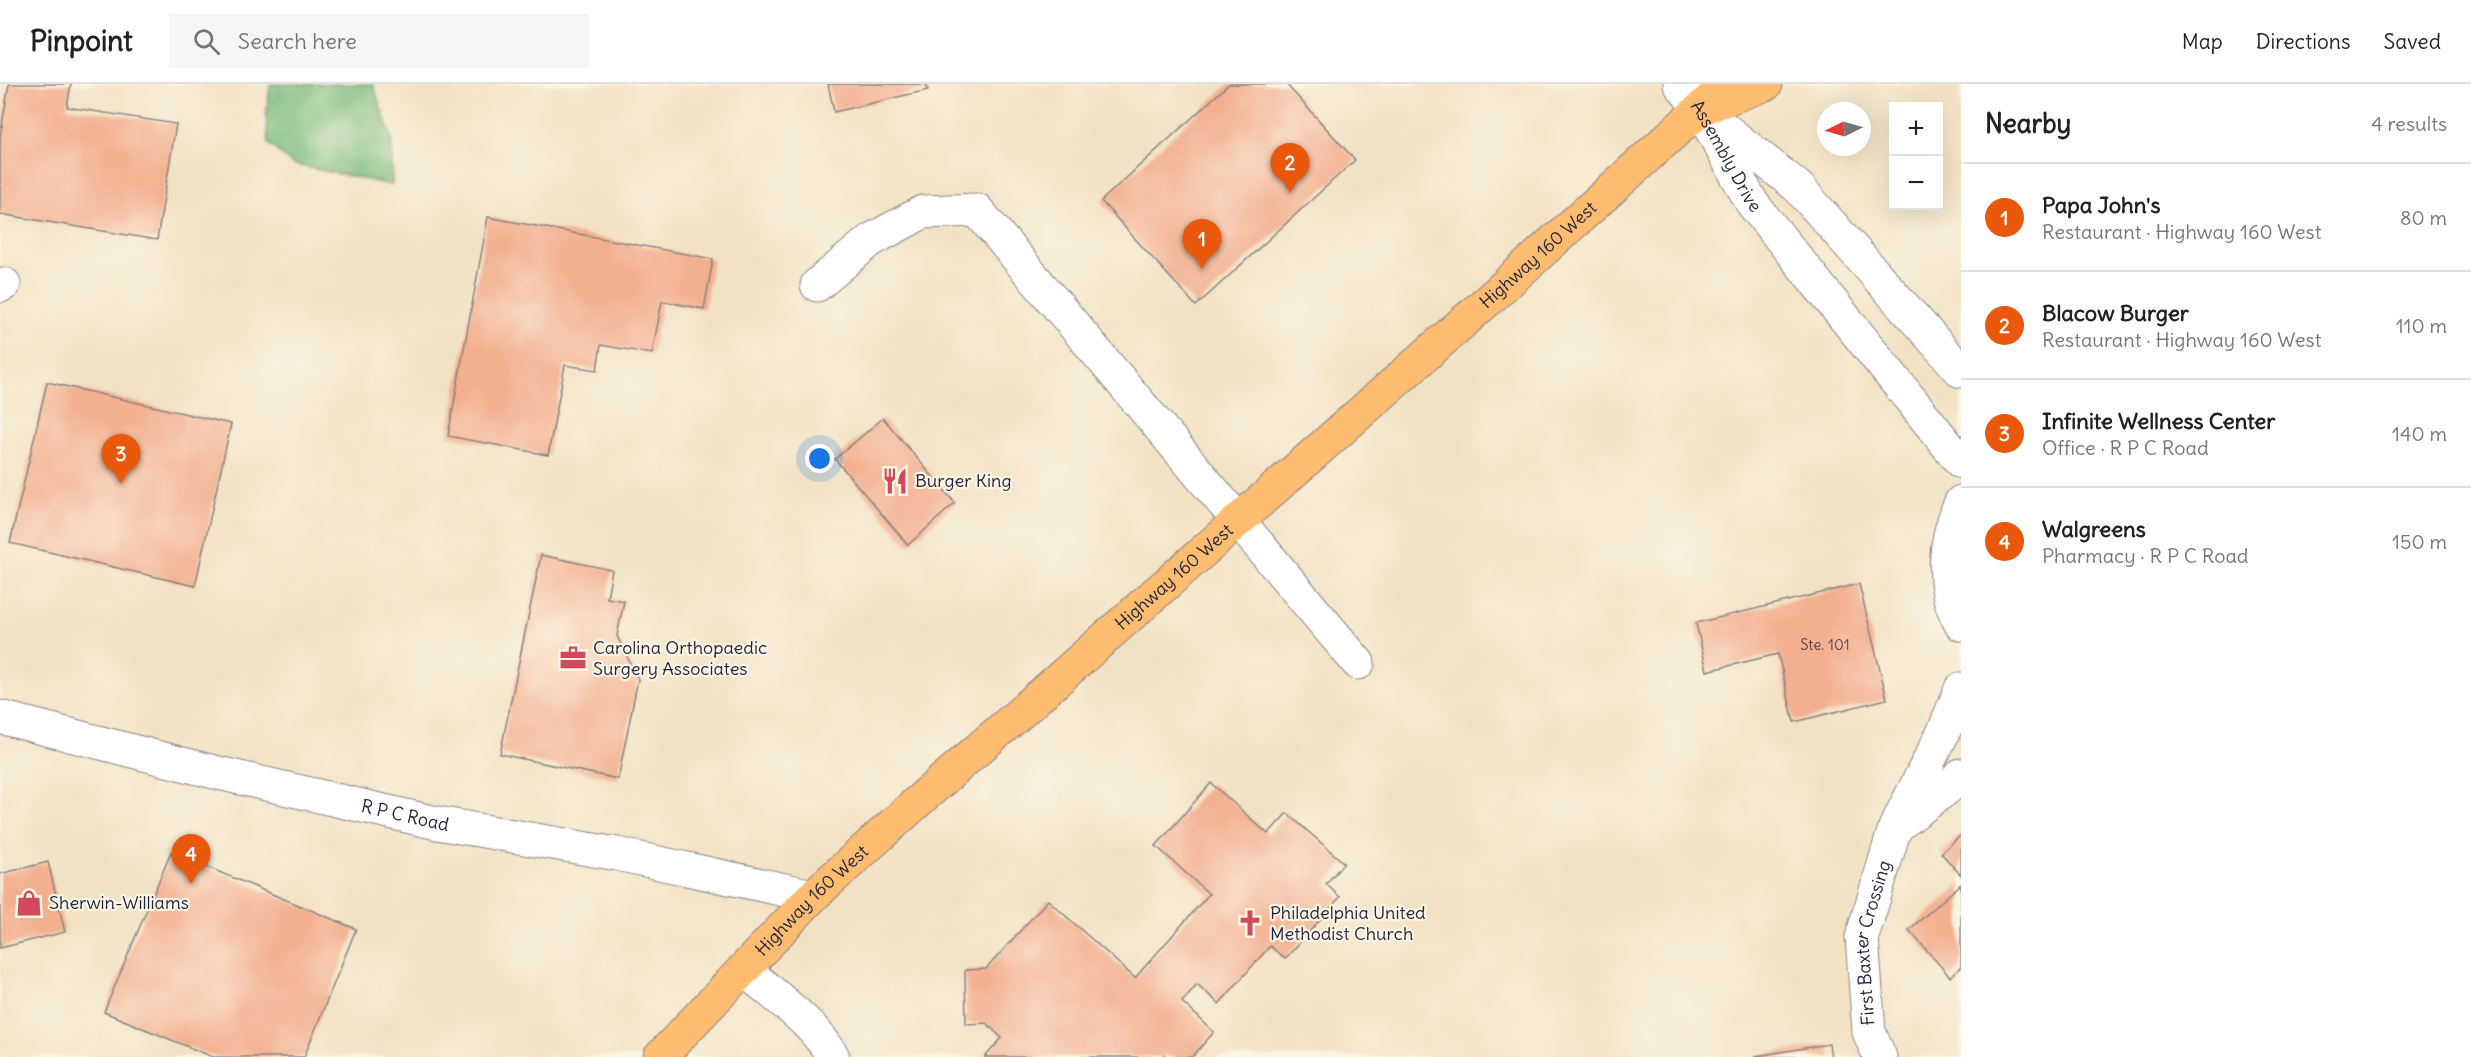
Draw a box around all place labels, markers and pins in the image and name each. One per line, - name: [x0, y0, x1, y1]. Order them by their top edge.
- pin: 2: [1270, 144, 1310, 193]
- pin: 1: [1182, 220, 1222, 269]
- pin: 3: [102, 434, 140, 484]
- restaurant icon: Burger King: [880, 466, 910, 496]
- place label: Burger King: [915, 469, 1011, 492]
- place label: Carolina Orthopaedic Surgery Associates: [593, 636, 767, 680]
- office icon: Carolina Orthopaedic Surgery Associates: [558, 643, 588, 673]
- pin: 4: [172, 834, 210, 884]
- shop icon: Sherwin-Williams: [14, 888, 44, 918]
- place label: Sherwin-Williams: [49, 891, 189, 914]
- place label: Philadelphia United Methodist Church: [1270, 901, 1426, 945]
- church icon: Philadelphia United Methodist Church: [1235, 908, 1265, 938]

